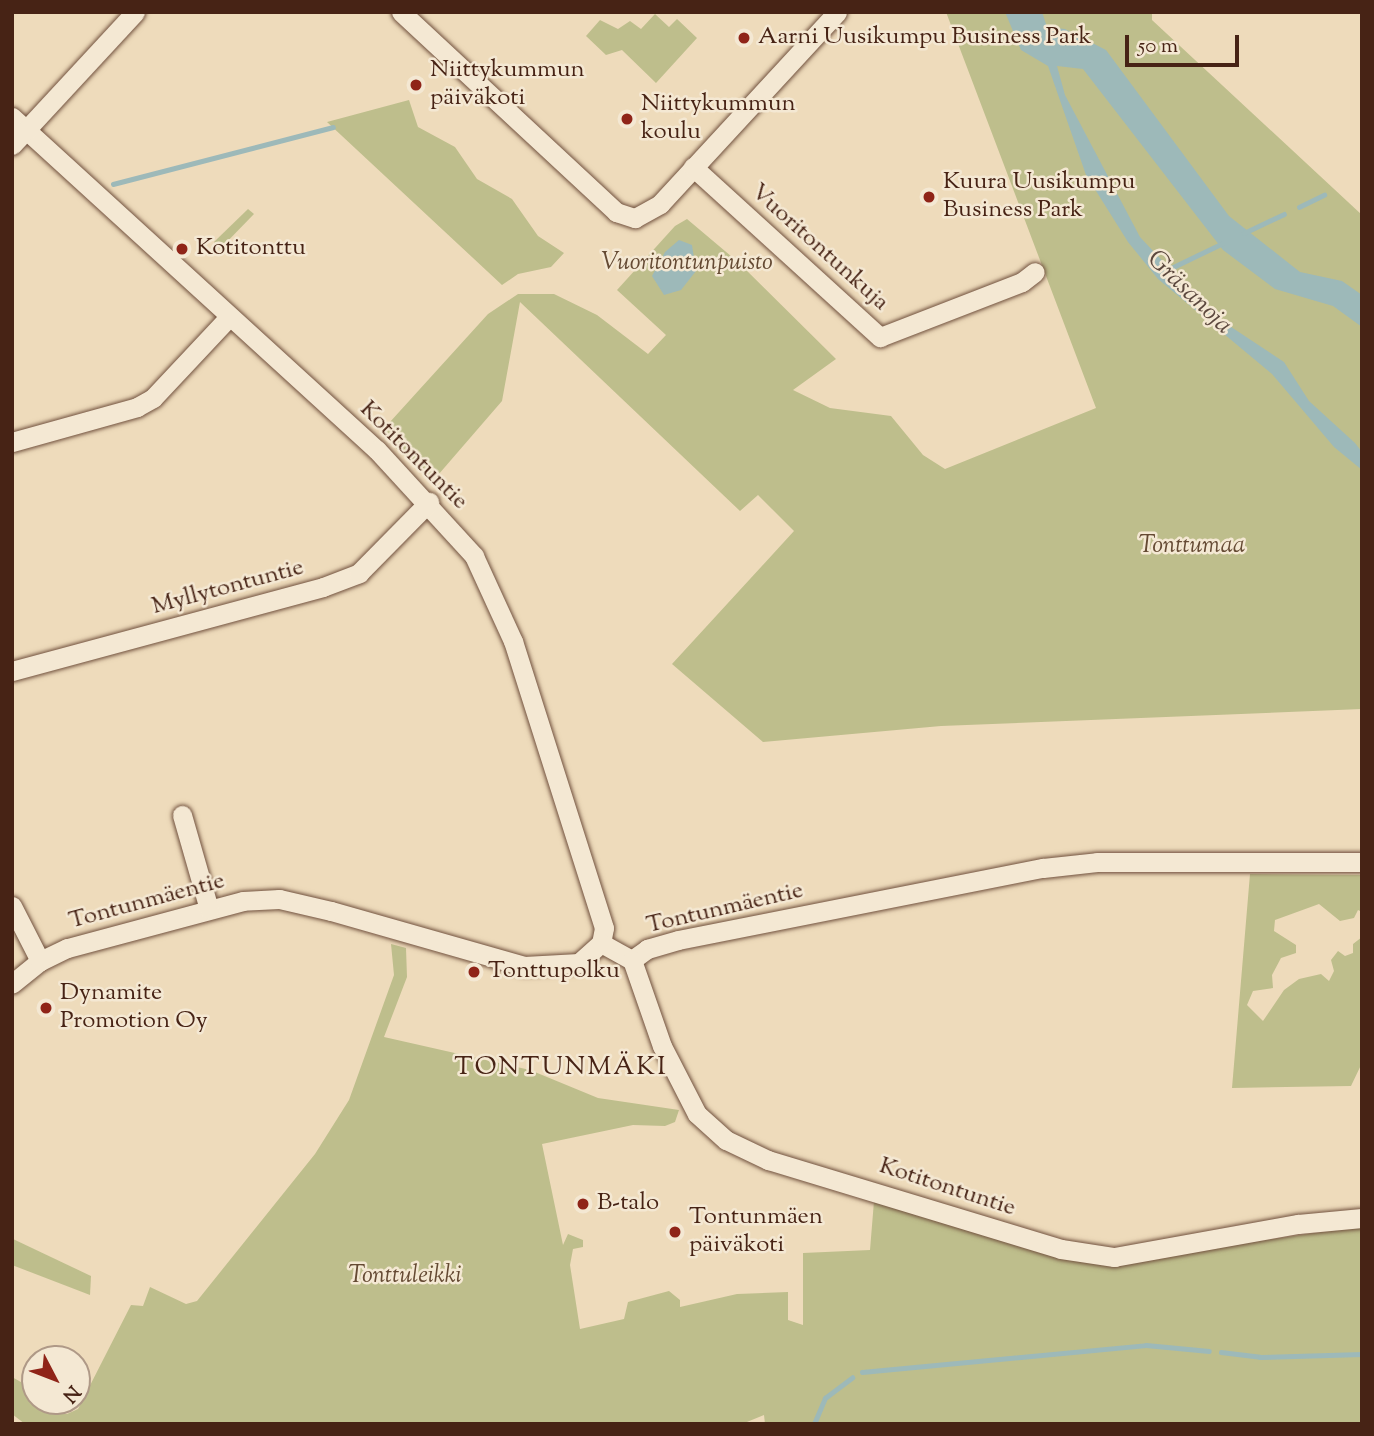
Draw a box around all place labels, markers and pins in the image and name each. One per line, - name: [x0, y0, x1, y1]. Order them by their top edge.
- place label: Aarni Uusikumpu Business Park: [758, 24, 1091, 52]
- marker: Aarni Uusikumpu Business Park: [736, 30, 752, 46]
- place label: Niittykummun päiväkoti: [430, 57, 585, 113]
- marker: Niittykummun päiväkoti: [408, 77, 424, 93]
- place label: Niittykummun koulu: [641, 91, 796, 147]
- marker: Niittykummun koulu: [619, 111, 635, 127]
- place label: Kuura Uusikumpu Business Park: [943, 169, 1135, 225]
- marker: Kuura Uusikumpu Business Park: [921, 189, 937, 205]
- place label: Kotitonttu: [196, 235, 306, 263]
- marker: Kotitonttu: [174, 241, 190, 257]
- place label: Tonttupolku: [488, 958, 620, 986]
- marker: Tonttupolku: [466, 964, 482, 980]
- place label: Dynamite Promotion Oy: [60, 980, 208, 1036]
- marker: Dynamite Promotion Oy: [38, 1000, 54, 1016]
- place label: B-talo: [597, 1190, 659, 1218]
- marker: B-talo: [575, 1196, 591, 1212]
- place label: Tontunmäen päiväkoti: [689, 1204, 823, 1260]
- marker: Tontunmäen päiväkoti: [667, 1224, 683, 1240]

